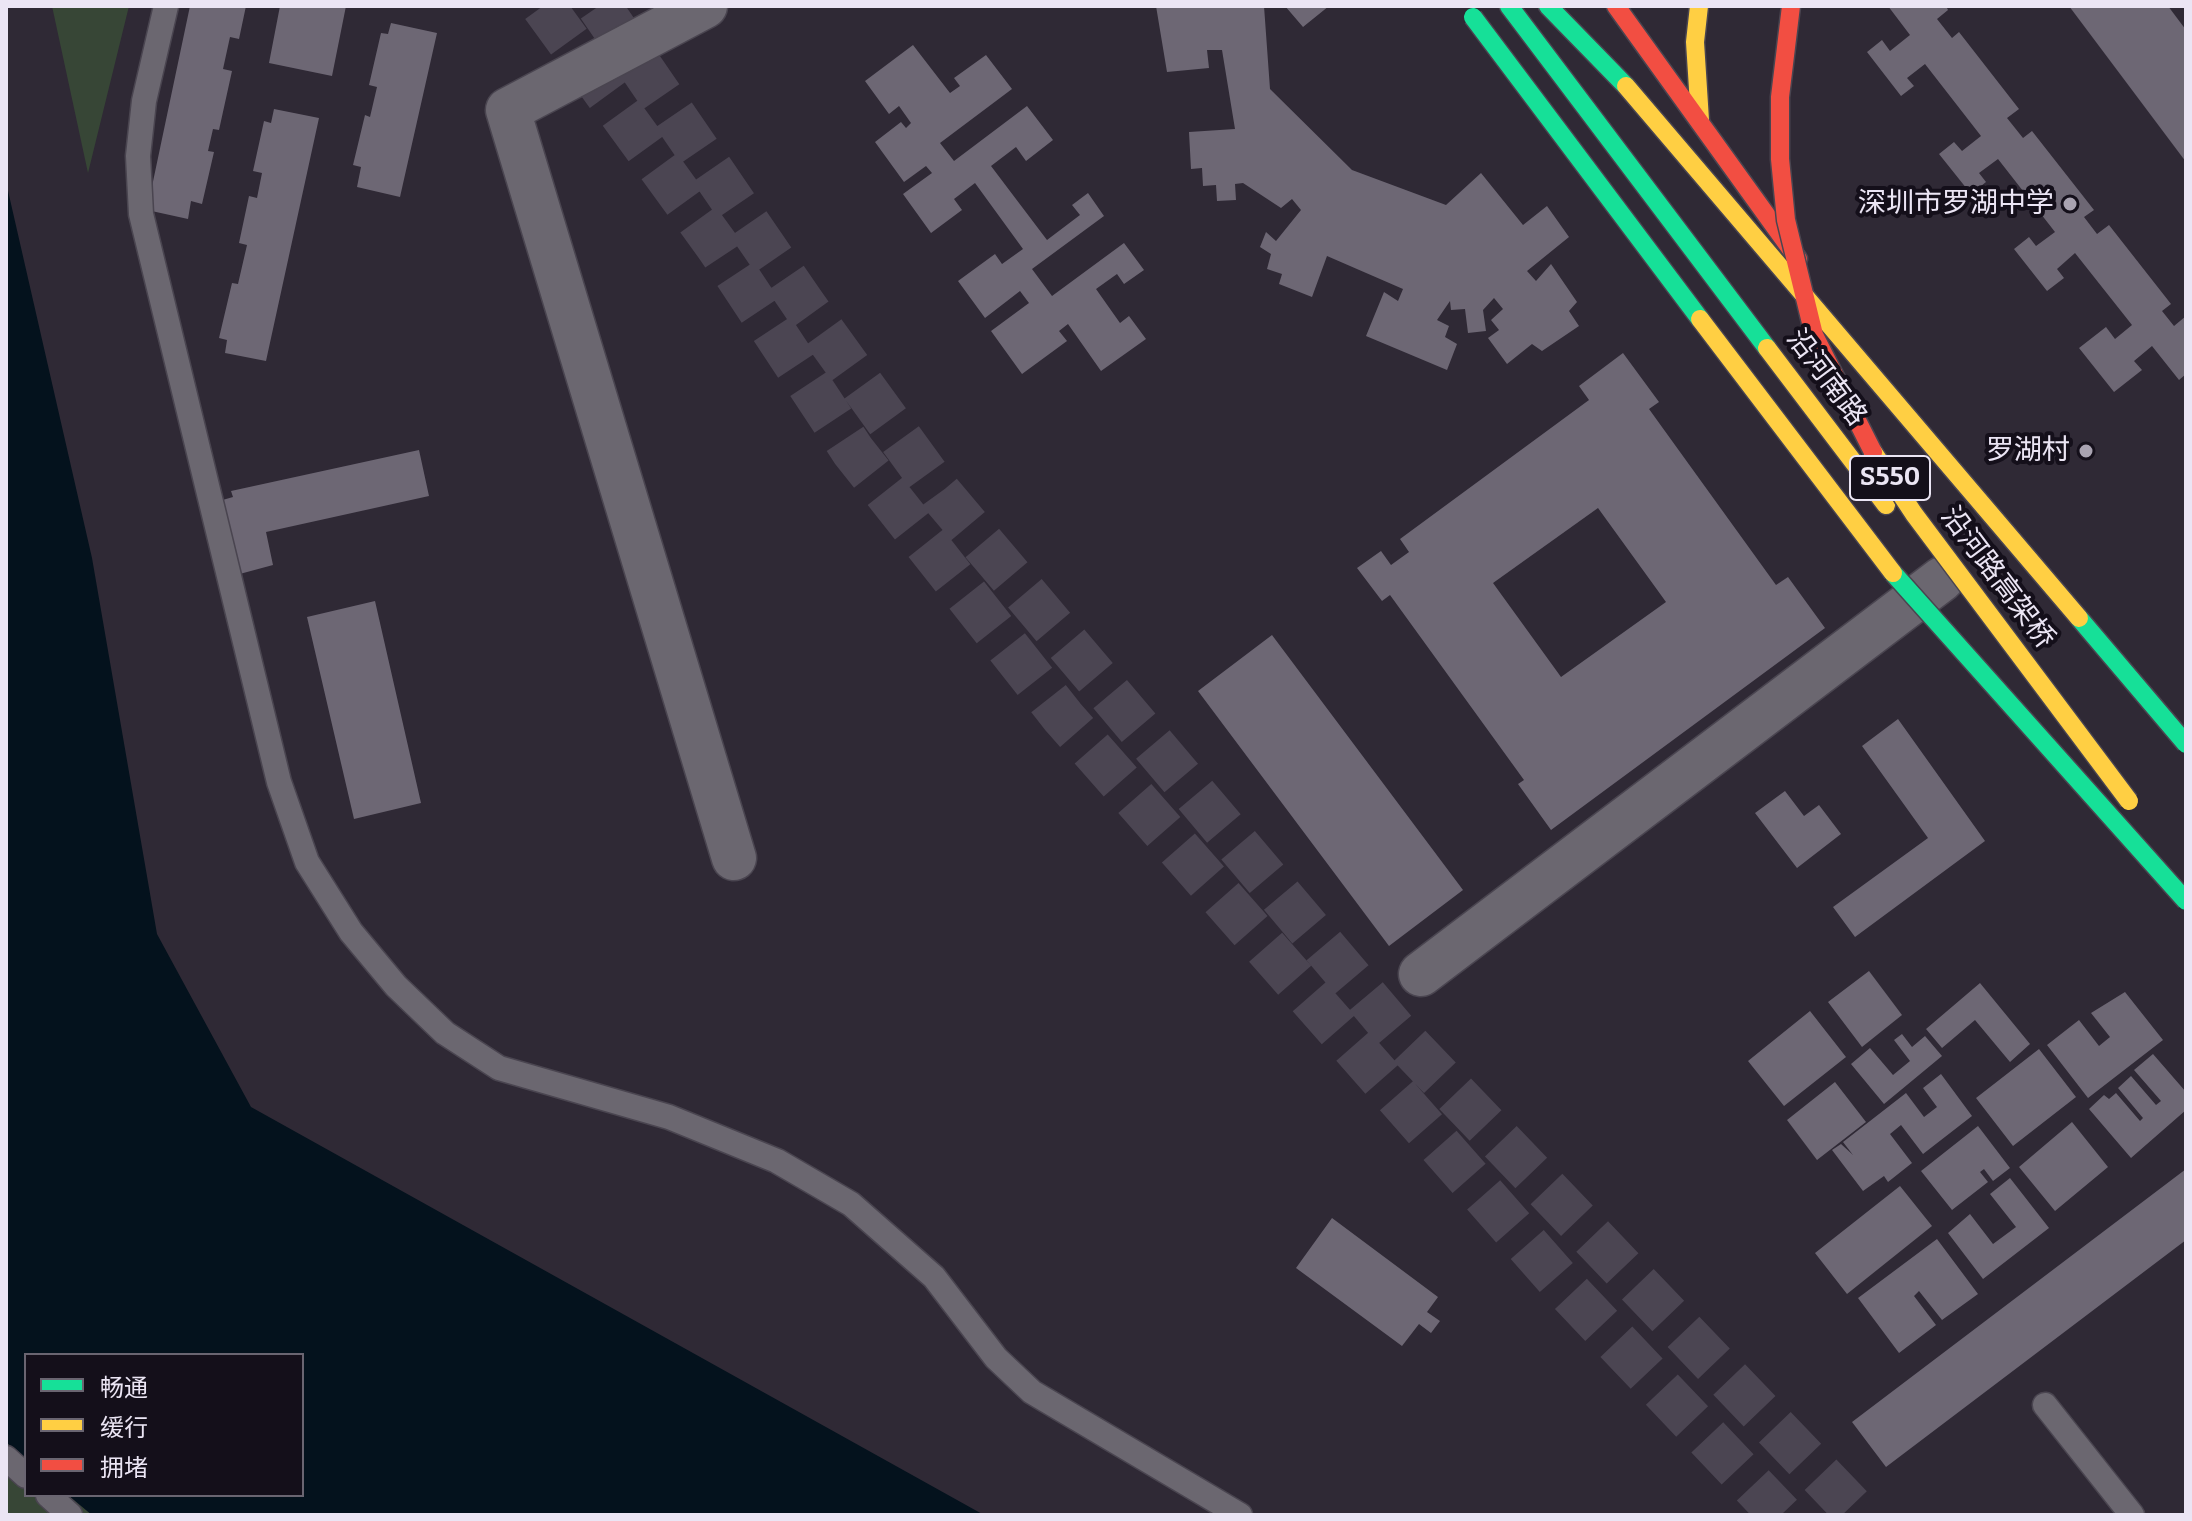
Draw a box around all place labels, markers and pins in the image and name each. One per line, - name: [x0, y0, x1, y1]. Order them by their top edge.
- place label: 深圳市罗湖中学: [1858, 187, 2054, 221]
- marker: 深圳市罗湖中学: [2061, 195, 2079, 213]
- place label: 罗湖村: [1986, 434, 2070, 468]
- marker: 罗湖村: [2077, 442, 2095, 460]

